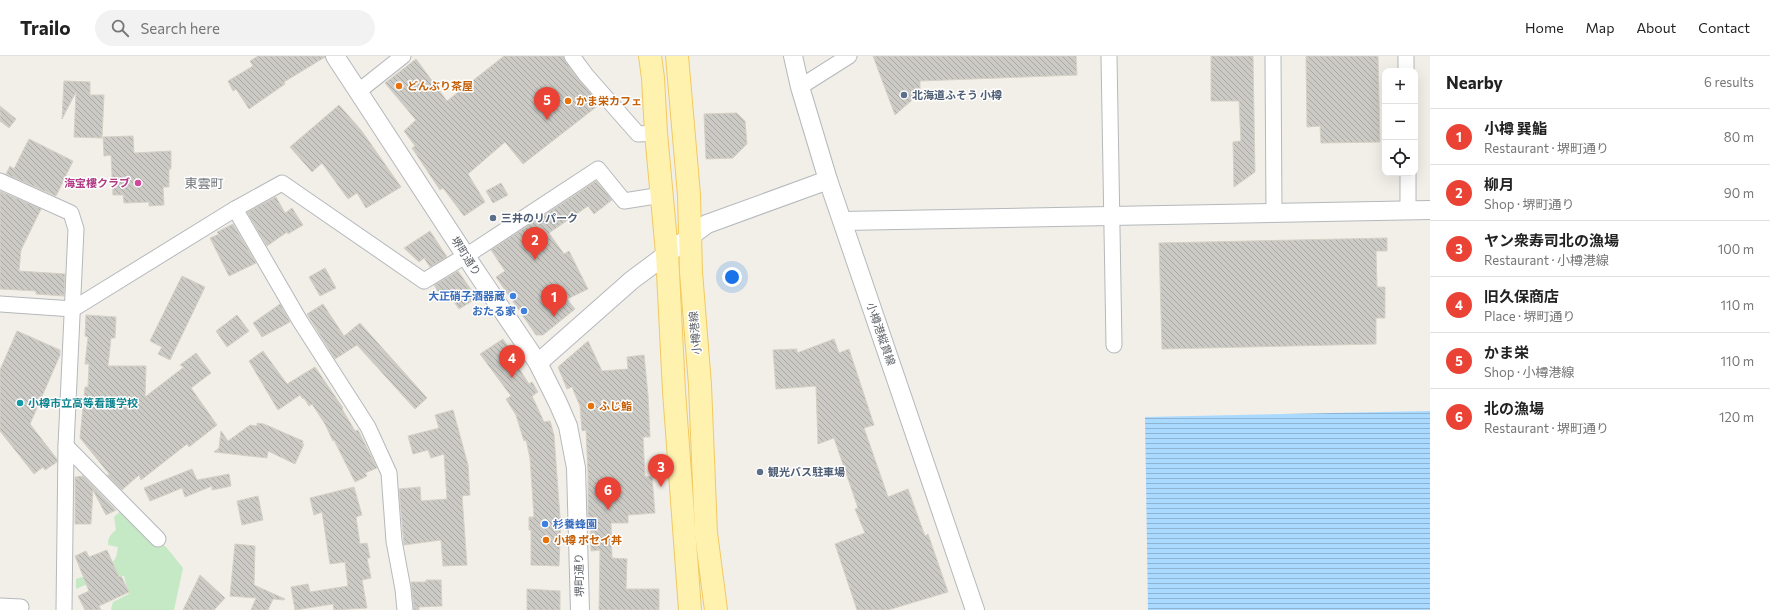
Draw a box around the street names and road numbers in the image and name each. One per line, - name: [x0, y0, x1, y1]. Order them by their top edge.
- street label: 堺町通り: [449, 234, 484, 278]
- street label: 小樽港縦貫線: [865, 301, 898, 367]
- street label: 小樽港線: [686, 311, 703, 356]
- street label: 堺町通り: [572, 553, 585, 597]

